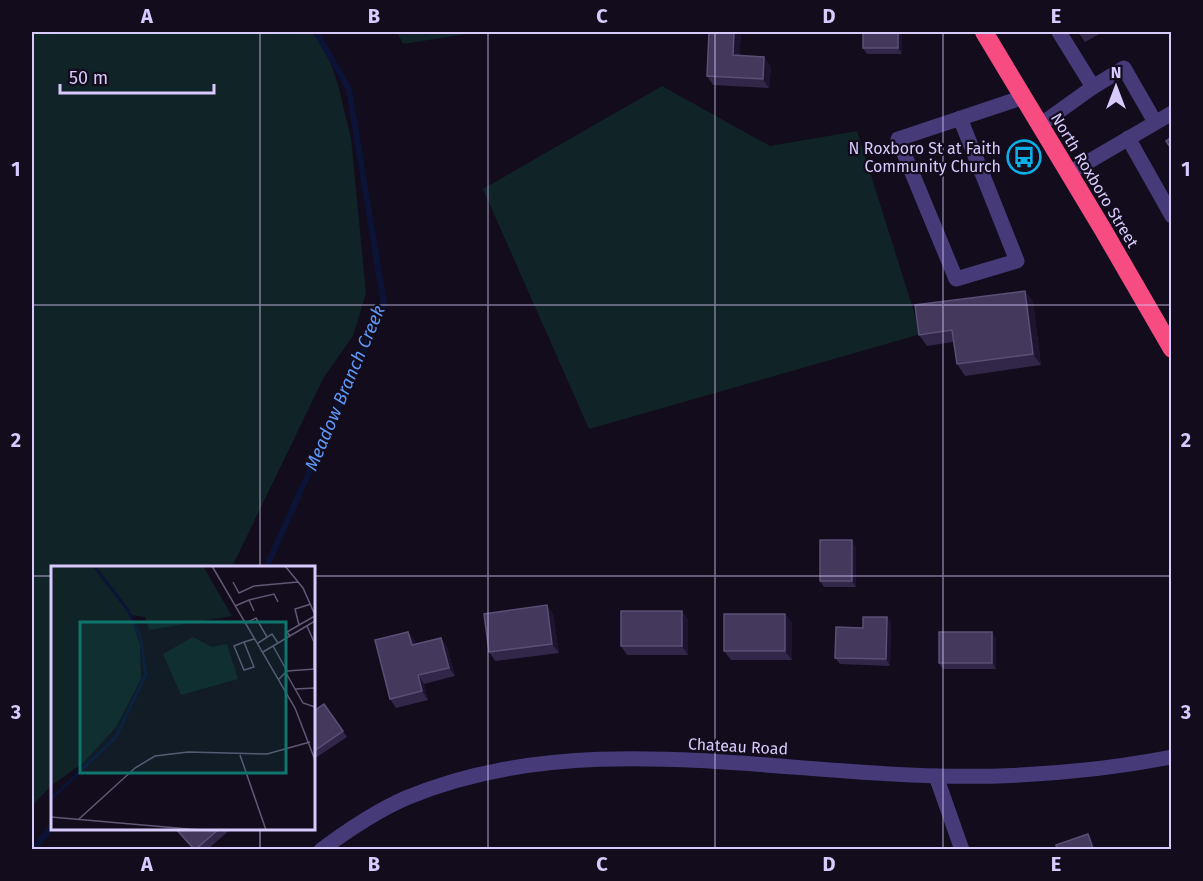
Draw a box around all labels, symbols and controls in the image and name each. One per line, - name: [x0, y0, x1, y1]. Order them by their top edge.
- text: A: [140, 4, 154, 28]
- text: B: [368, 4, 380, 28]
- text: C: [596, 4, 608, 28]
- text: D: [822, 4, 836, 28]
- text: E: [1051, 4, 1061, 28]
- scale bar: [60, 57, 214, 95]
- north arrow: [1086, 57, 1146, 117]
- text: N: [1111, 63, 1121, 82]
- text: 50 m: [69, 67, 108, 89]
- street label: North Roxboro Street: [1047, 109, 1142, 251]
- place label: N Roxboro St at Faith Community Church: [849, 139, 1001, 176]
- bus stop icon: N Roxboro St at Faith Community Church: [1006, 139, 1042, 175]
- text: 1: [11, 157, 21, 181]
- text: 1: [1181, 157, 1191, 181]
- water label: Meadow Branch Creek: [300, 302, 390, 474]
- text: 2: [11, 428, 21, 452]
- text: 2: [1181, 428, 1191, 452]
- inset map: [51, 566, 315, 830]
- text: 3: [10, 700, 21, 724]
- text: 3: [1180, 700, 1191, 724]
- street label: Chateau Road: [687, 734, 788, 759]
- text: A: [140, 852, 154, 876]
- text: B: [368, 852, 380, 876]
- text: C: [596, 852, 608, 876]
- text: D: [822, 852, 836, 876]
- text: E: [1051, 852, 1061, 876]

